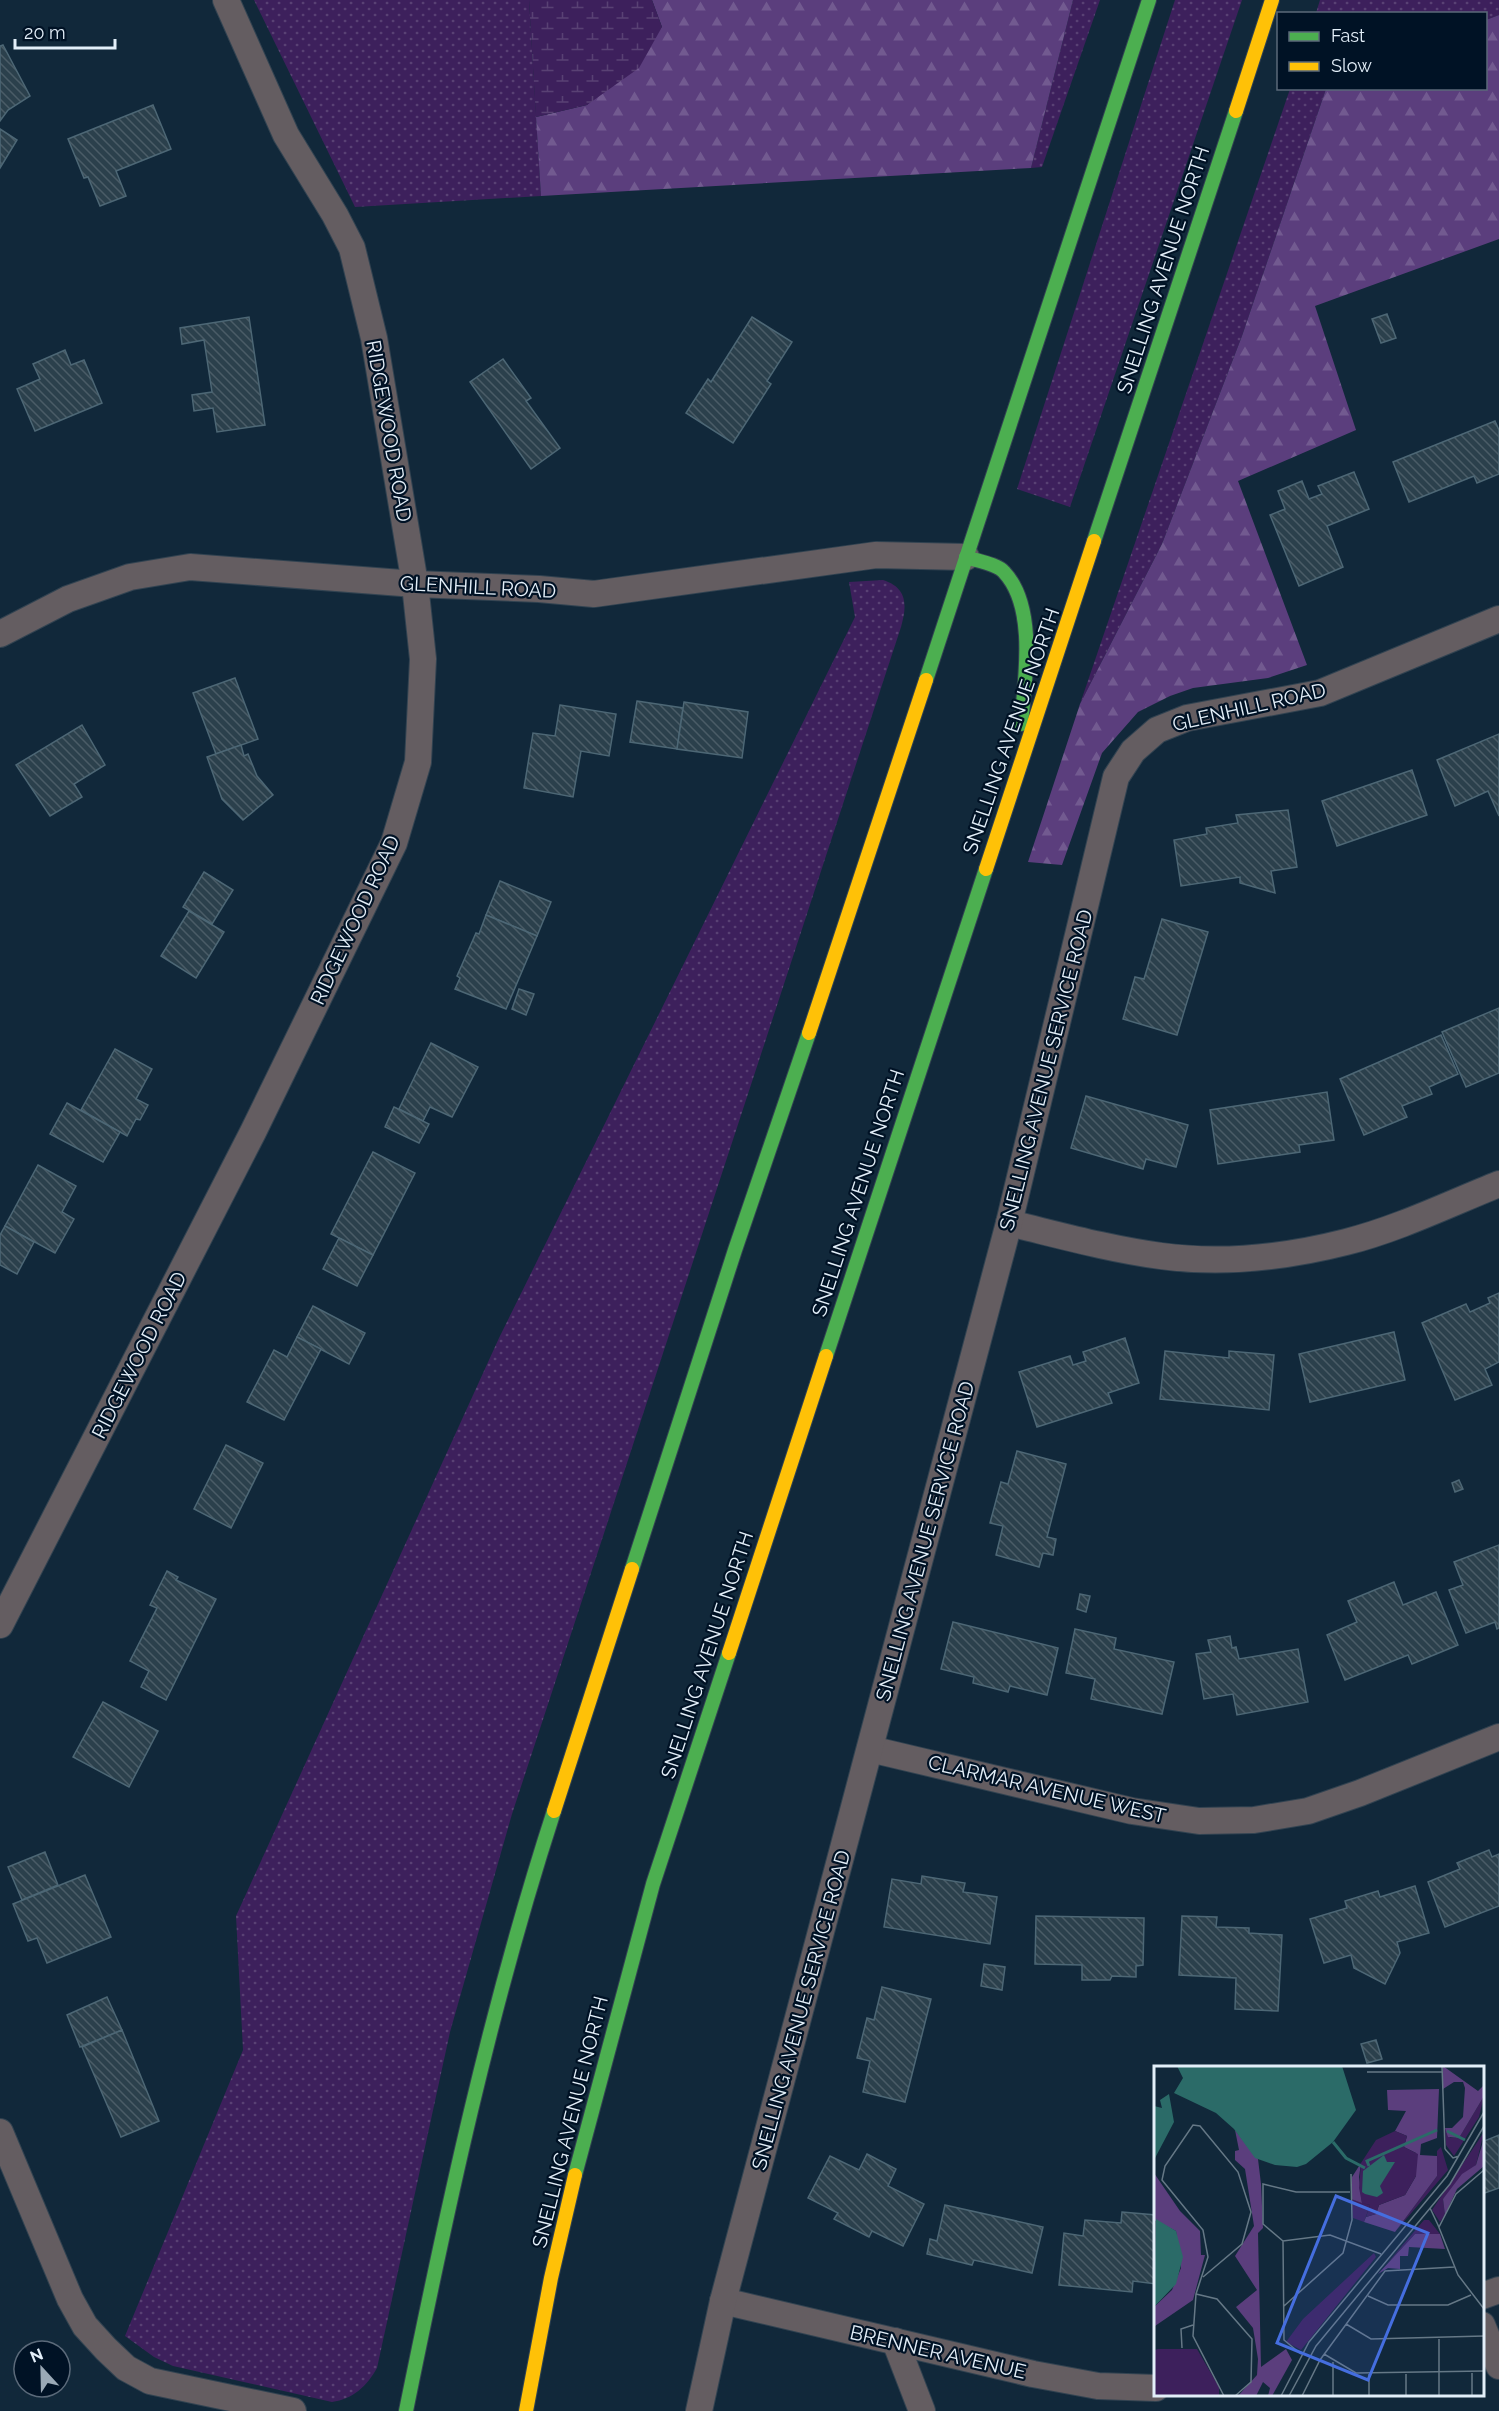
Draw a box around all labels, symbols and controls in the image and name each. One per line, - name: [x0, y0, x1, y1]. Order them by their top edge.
- scale bar: [15, 12, 116, 50]
- legend: [1277, 12, 1487, 90]
- text: 20 m: [24, 22, 66, 43]
- text: Fast: [1331, 25, 1365, 46]
- text: Slow: [1331, 55, 1372, 76]
- street label: SNELLING AVENUE NORTH: [1112, 143, 1214, 397]
- street label: RIDGEWOOD ROAD: [361, 338, 417, 524]
- street label: GLENHILL ROAD: [399, 571, 557, 603]
- street label: SNELLING AVENUE NORTH: [958, 605, 1064, 857]
- street label: GLENHILL ROAD: [1170, 678, 1328, 736]
- street label: RIDGEWOOD ROAD: [305, 832, 405, 1008]
- street label: SNELLING AVENUE SERVICE ROAD: [994, 907, 1098, 1233]
- street label: SNELLING AVENUE NORTH: [807, 1066, 909, 1320]
- street label: RIDGEWOOD ROAD: [87, 1268, 191, 1442]
- street label: SNELLING AVENUE SERVICE ROAD: [871, 1378, 979, 1704]
- street label: SNELLING AVENUE NORTH: [656, 1528, 758, 1782]
- street label: CLARMAR AVENUE WEST: [926, 1750, 1168, 1828]
- street label: SNELLING AVENUE SERVICE ROAD: [747, 1847, 855, 2173]
- street label: SNELLING AVENUE NORTH: [527, 1994, 613, 2250]
- inset map: [1154, 2066, 1484, 2396]
- street label: BRENNER AVENUE: [848, 2320, 1028, 2384]
- north arrow: [12, 2339, 72, 2399]
- text: N: [27, 2344, 46, 2367]

